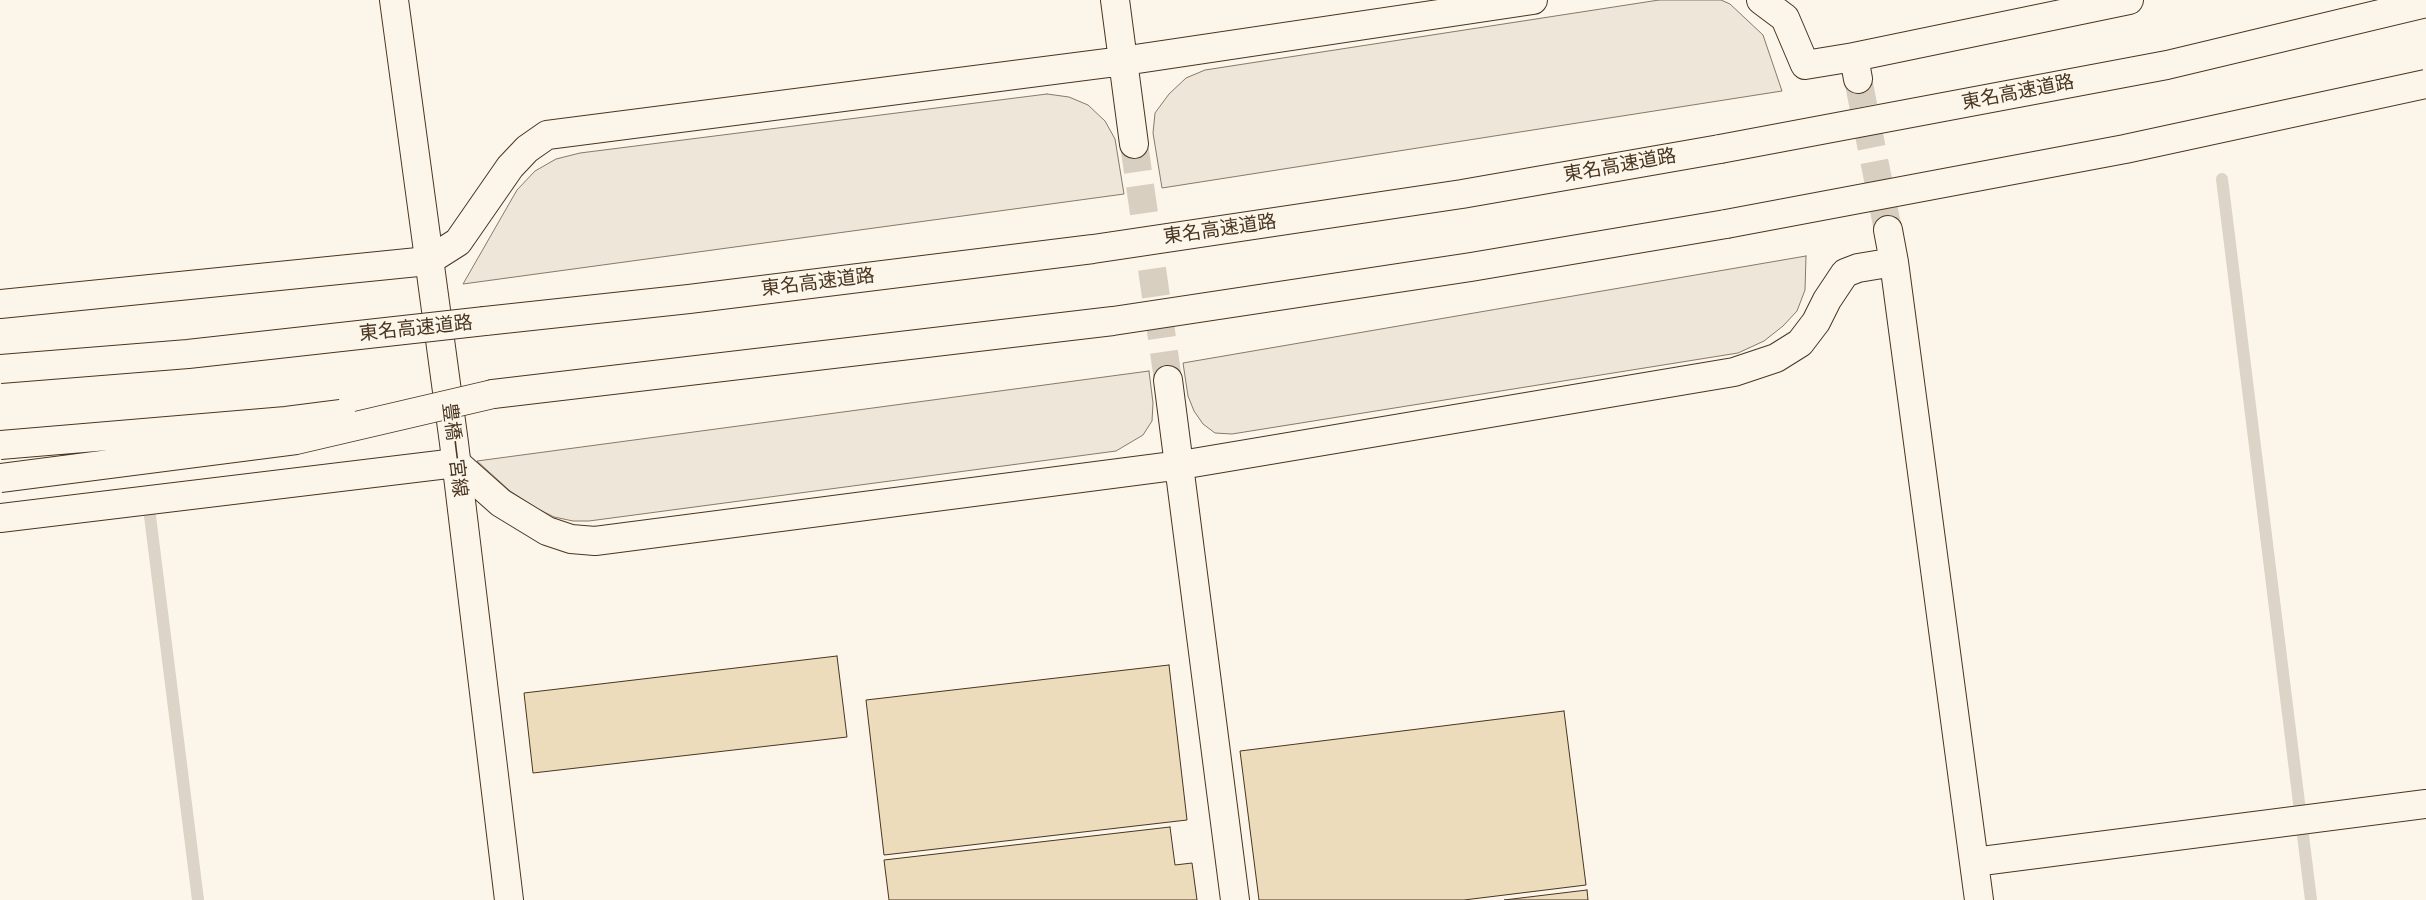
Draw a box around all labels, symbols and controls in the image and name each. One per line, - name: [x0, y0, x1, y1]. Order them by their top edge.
- street label: 東名高速道路: [1960, 71, 2076, 115]
- street label: 東名高速道路: [1562, 145, 1678, 187]
- street label: 東名高速道路: [1162, 211, 1278, 249]
- street label: 東名高速道路: [760, 265, 876, 301]
- street label: 東名高速道路: [358, 312, 474, 346]
- street label: 豊橋一宮線: [437, 401, 471, 499]

